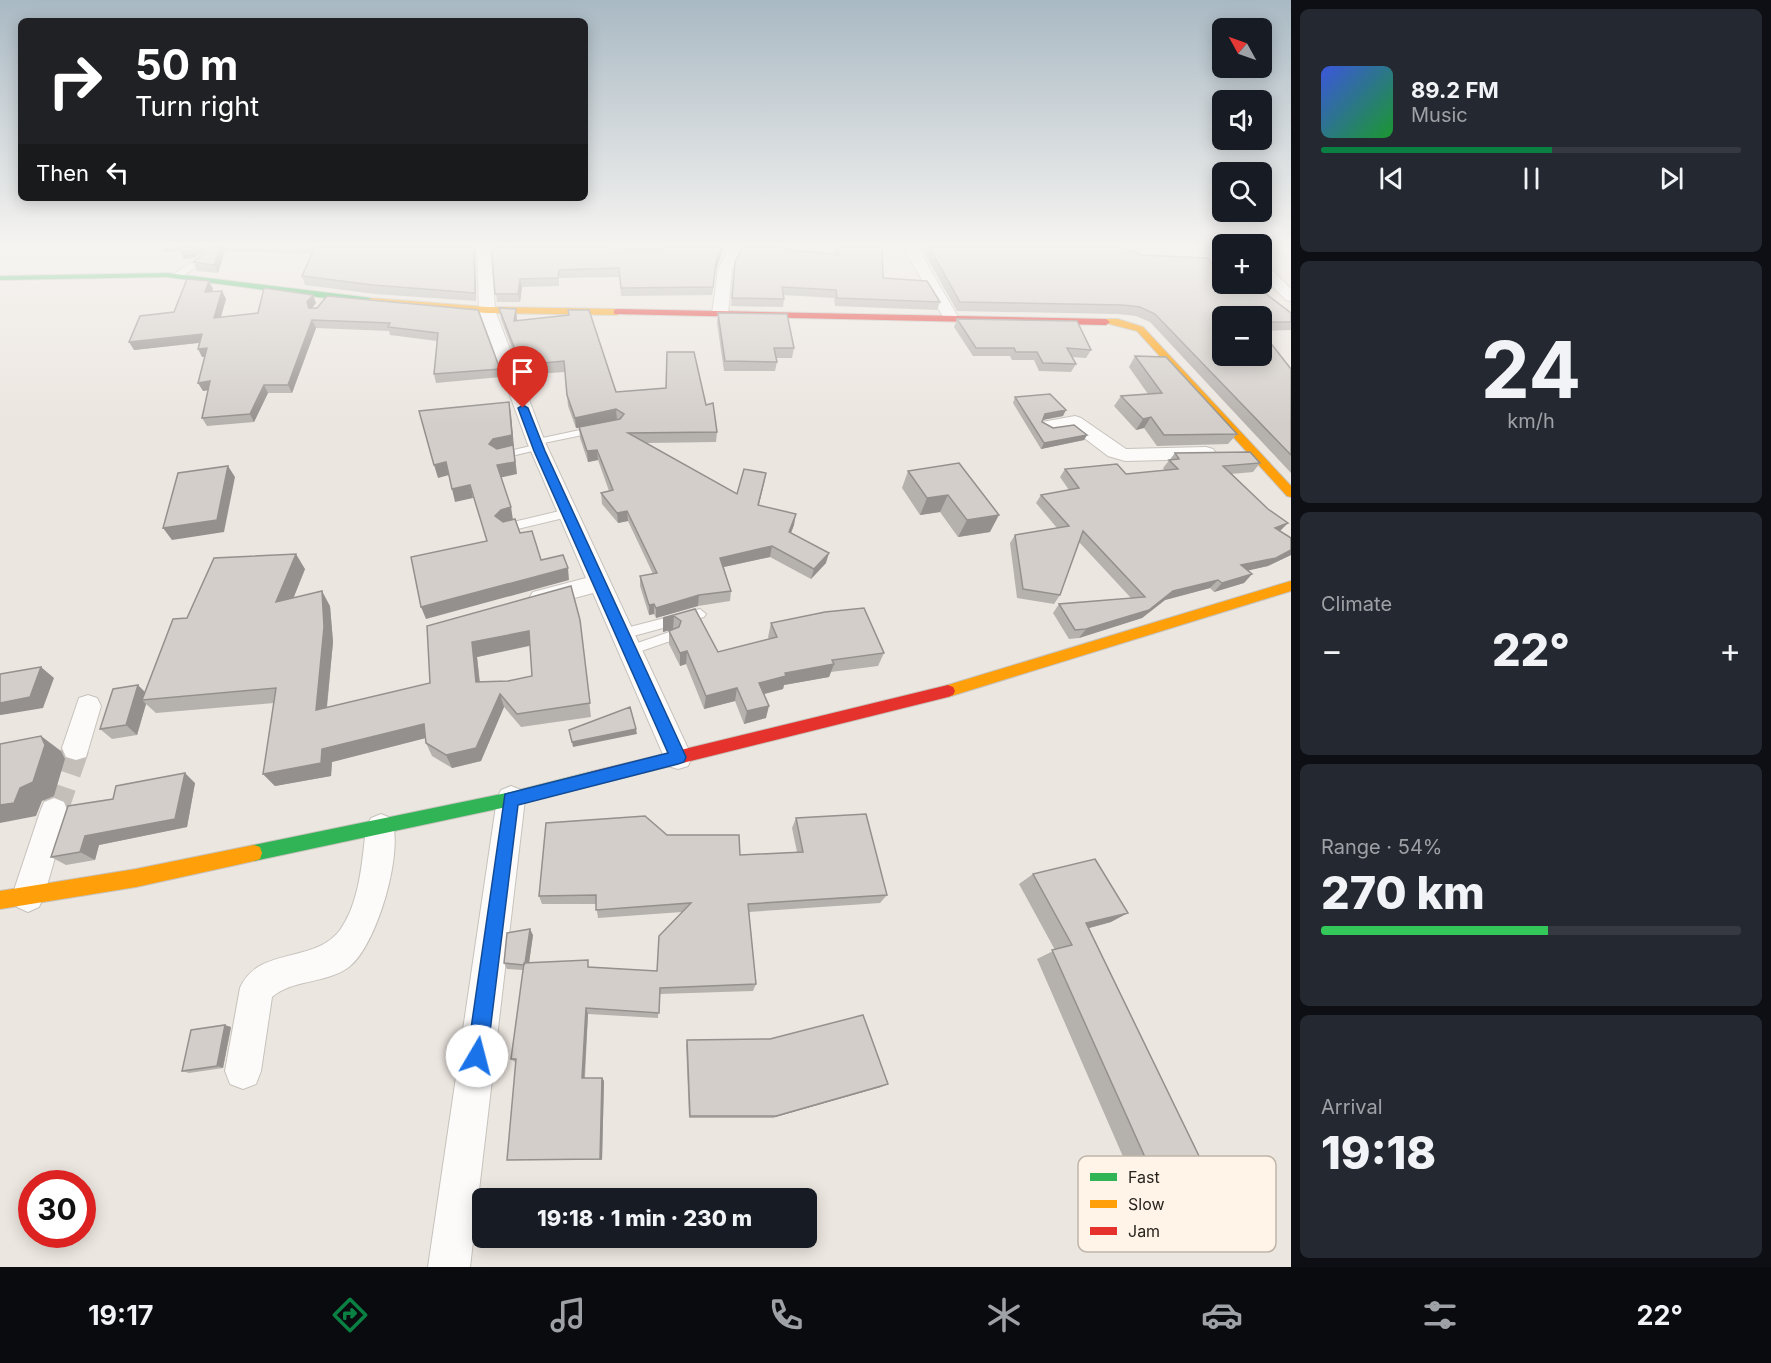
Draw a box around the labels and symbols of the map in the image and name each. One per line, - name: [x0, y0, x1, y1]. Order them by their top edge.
- north arrow: [1212, 18, 1272, 78]
- pin: [497, 346, 548, 408]
- position arrow: [445, 1024, 509, 1088]
- legend: [1078, 1156, 1276, 1252]
- text: Fast: [1128, 1167, 1160, 1187]
- speed limit sign: 30: [18, 1170, 96, 1248]
- text: Slow: [1128, 1194, 1165, 1214]
- text: Jam: [1128, 1221, 1160, 1241]

